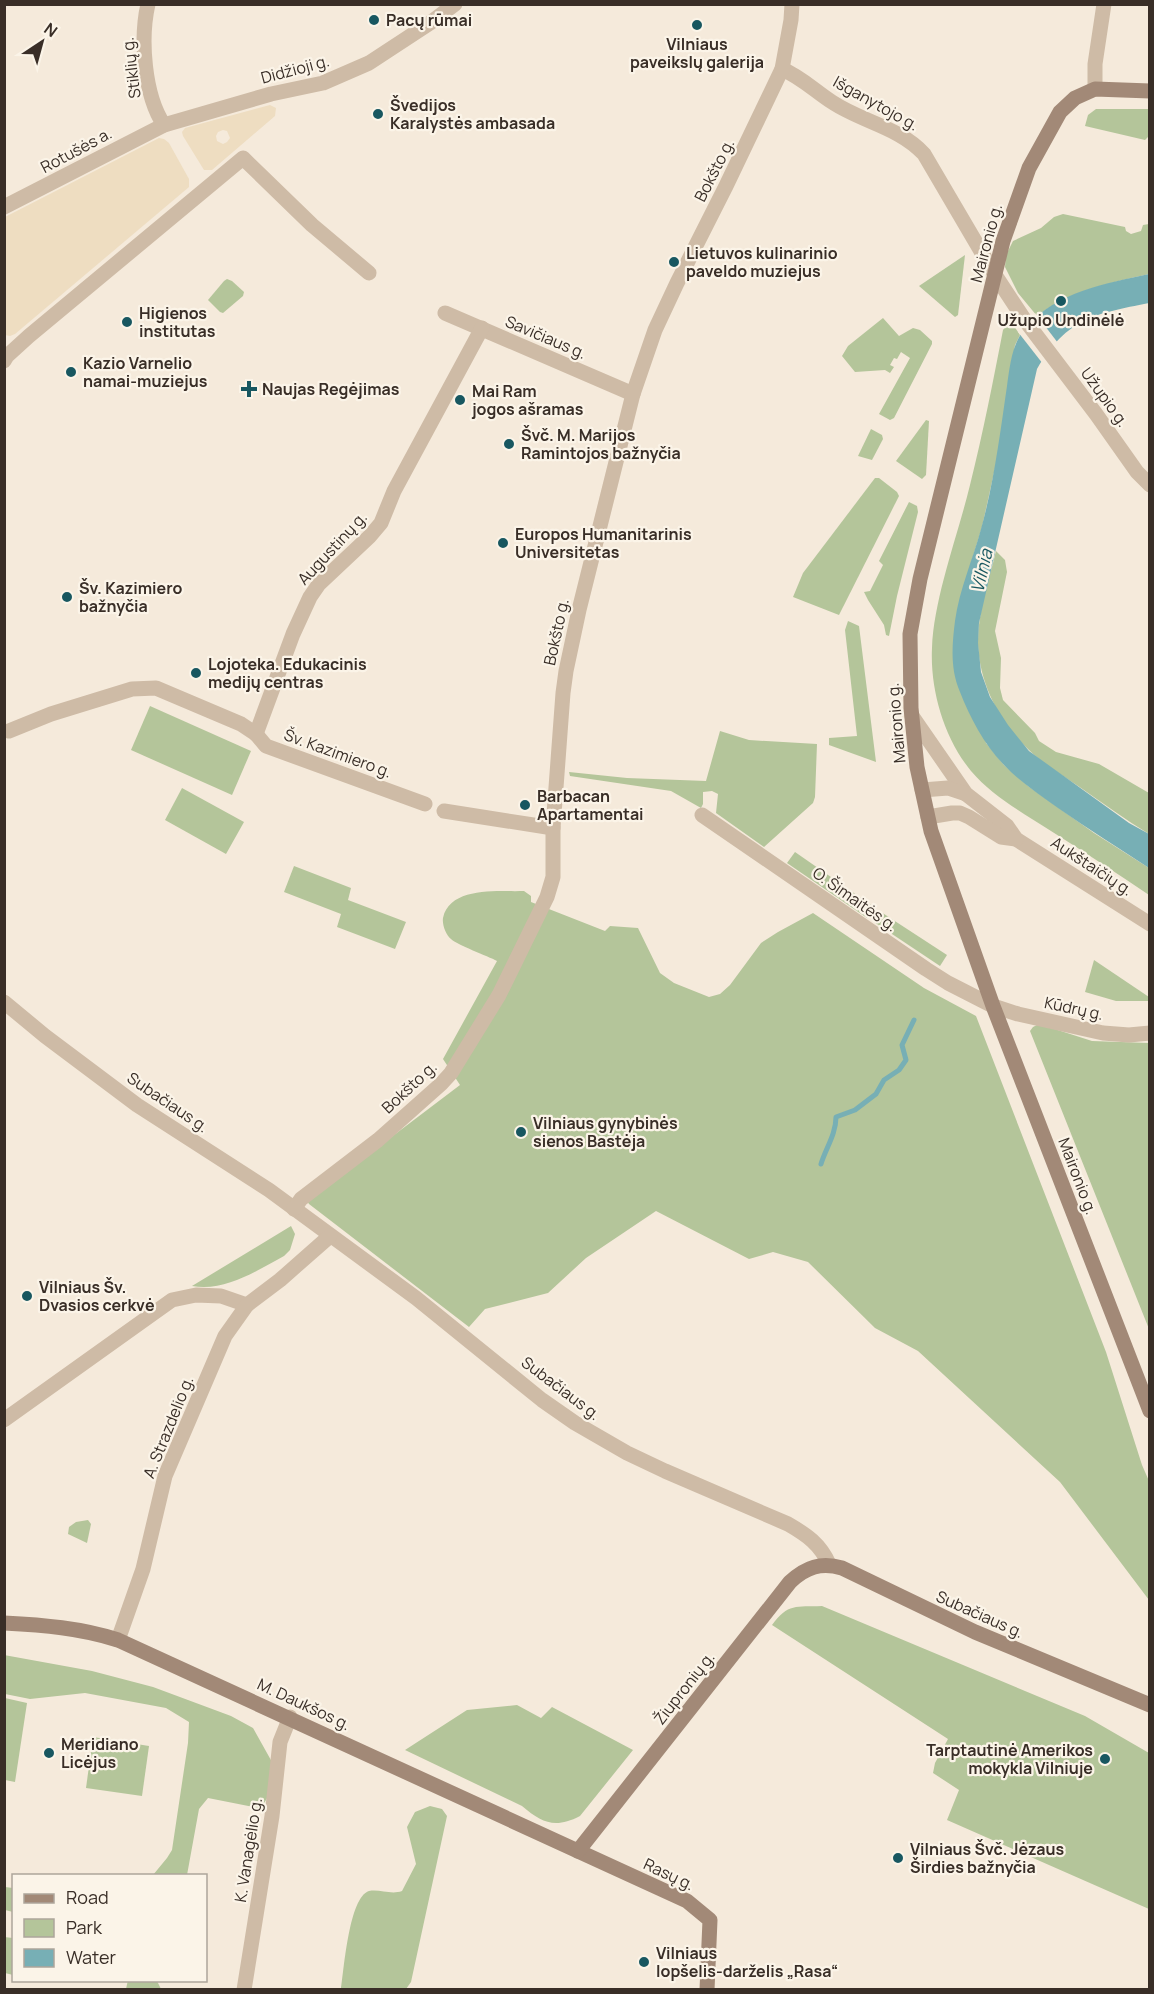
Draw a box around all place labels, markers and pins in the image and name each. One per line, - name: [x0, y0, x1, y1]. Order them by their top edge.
- place label: Pacų rūmai: [386, 9, 472, 31]
- marker: Pacų rūmai: [367, 13, 381, 27]
- marker: Vilniaus paveikslų galerija: [690, 18, 704, 32]
- place label: Vilniaus paveikslų galerija: [630, 33, 764, 73]
- place label: Švedijos Karalystės ambasada: [390, 94, 555, 134]
- marker: Švedijos Karalystės ambasada: [371, 107, 385, 121]
- place label: Lietuvos kulinarinio paveldo muziejus: [686, 242, 838, 282]
- marker: Lietuvos kulinarinio paveldo muziejus: [667, 255, 681, 269]
- marker: Užupio Undinėlė: [1054, 294, 1068, 308]
- place label: Higienos institutas: [139, 302, 216, 342]
- place label: Užupio Undinėlė: [997, 309, 1125, 331]
- marker: Higienos institutas: [120, 315, 134, 329]
- place label: Kazio Varnelio namai-muziejus: [83, 352, 208, 392]
- marker: Kazio Varnelio namai-muziejus: [64, 365, 78, 379]
- place label: Naujas Regėjimas: [262, 378, 400, 400]
- marker: Naujas Regėjimas: [240, 380, 258, 398]
- place label: Mai Ram jogos ašramas: [471, 380, 584, 420]
- marker: Mai Ram jogos ašramas: [453, 393, 467, 407]
- place label: Švč. M. Marijos Ramintojos bažnyčia: [521, 424, 681, 464]
- marker: Švč. M. Marijos Ramintojos bažnyčia: [502, 437, 516, 451]
- place label: Europos Humanitarinis Universitetas: [515, 523, 692, 563]
- marker: Europos Humanitarinis Universitetas: [496, 536, 510, 550]
- place label: Šv. Kazimiero bažnyčia: [79, 577, 182, 617]
- marker: Šv. Kazimiero bažnyčia: [60, 590, 74, 604]
- place label: Lojoteka. Edukacinis medijų centras: [208, 653, 367, 693]
- marker: Lojoteka. Edukacinis medijų centras: [189, 666, 203, 680]
- place label: Barbacan Apartamentai: [537, 785, 644, 825]
- marker: Barbacan Apartamentai: [518, 798, 532, 812]
- place label: Vilniaus gynybinės sienos Bastėja: [533, 1112, 678, 1152]
- marker: Vilniaus gynybinės sienos Bastėja: [514, 1125, 528, 1139]
- place label: Vilniaus Šv. Dvasios cerkvė: [39, 1276, 155, 1316]
- marker: Vilniaus Šv. Dvasios cerkvė: [20, 1289, 34, 1303]
- place label: Meridiano Licėjus: [61, 1733, 139, 1773]
- place label: Tarptautinė Amerikos mokykla Vilniuje: [926, 1739, 1093, 1779]
- marker: Meridiano Licėjus: [42, 1746, 56, 1760]
- marker: Tarptautinė Amerikos mokykla Vilniuje: [1098, 1752, 1112, 1766]
- place label: Vilniaus Švč. Jėzaus Širdies bažnyčia: [910, 1838, 1064, 1878]
- marker: Vilniaus Švč. Jėzaus Širdies bažnyčia: [891, 1851, 905, 1865]
- place label: Vilniaus lopšelis-darželis „Rasa“: [656, 1942, 838, 1982]
- marker: Vilniaus lopšelis-darželis „Rasa“: [637, 1955, 651, 1969]

